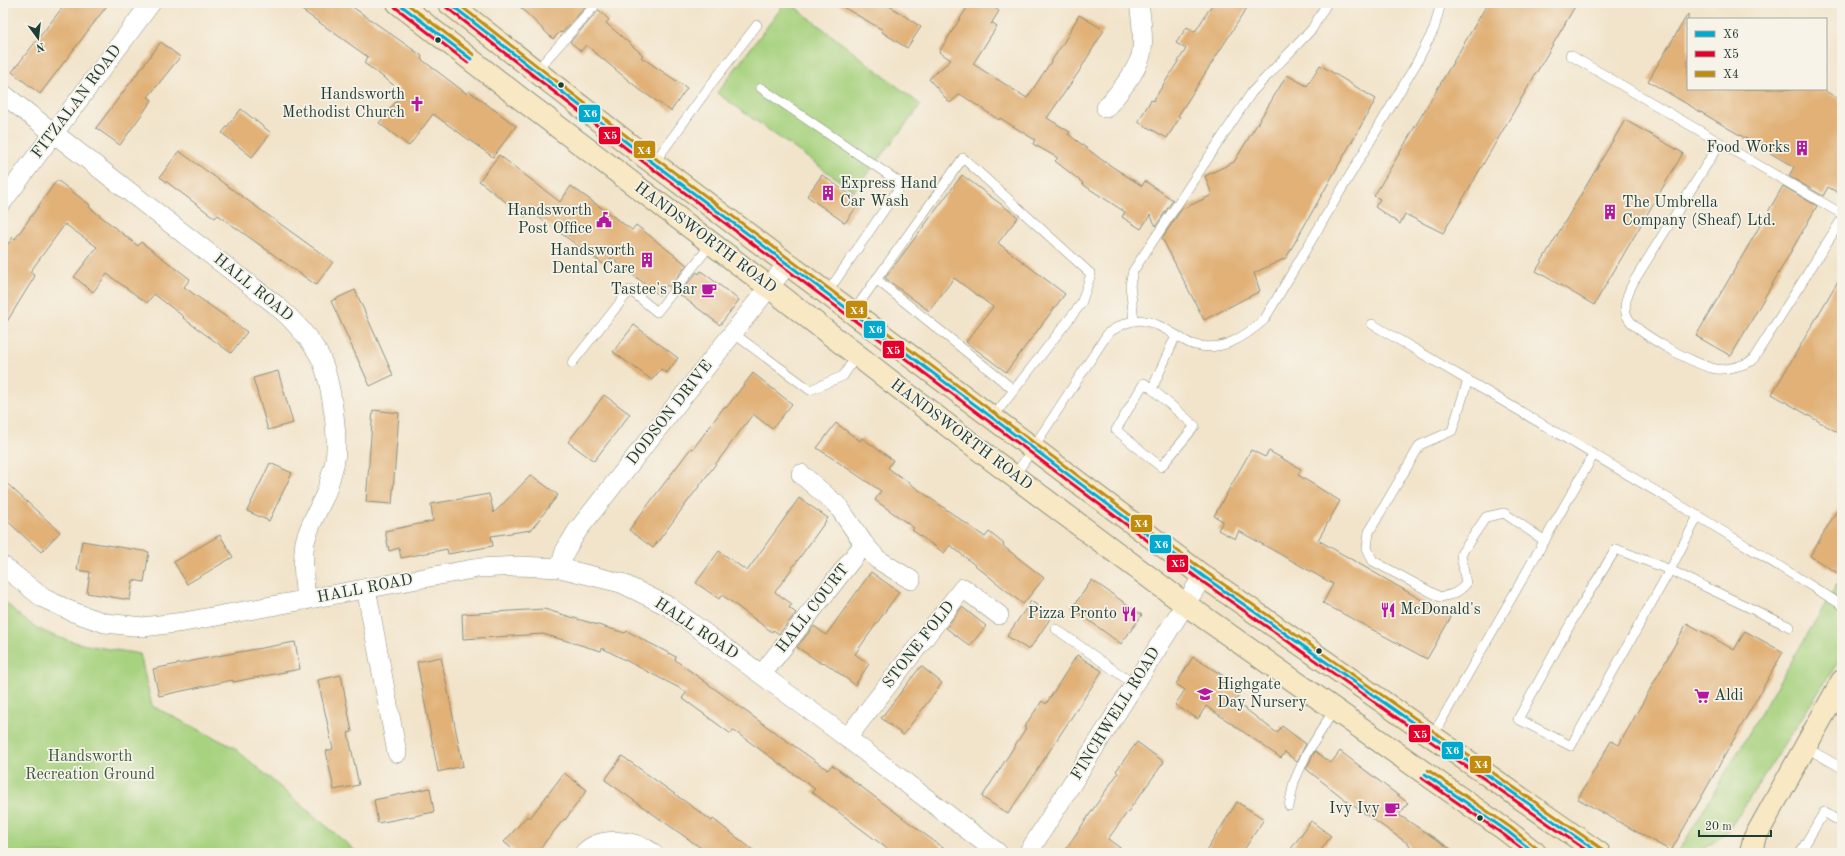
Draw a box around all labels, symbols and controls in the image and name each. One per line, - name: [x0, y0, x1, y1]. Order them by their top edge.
- north arrow: [18, 18, 58, 58]
- legend: [1687, 18, 1827, 90]
- text: X6: [1723, 29, 1739, 41]
- unlabelled marker: [433, 35, 443, 45]
- street label: FITZALAN ROAD: [28, 41, 126, 163]
- text: X5: [1723, 48, 1739, 61]
- text: X4: [1723, 69, 1739, 81]
- unlabelled marker: [556, 80, 566, 90]
- place label: Handsworth Methodist Church: [282, 87, 405, 121]
- church icon: Handsworth Methodist Church: [408, 95, 426, 113]
- line badge: X6: [578, 104, 601, 123]
- text: X6: [583, 109, 597, 120]
- line badge: X5: [598, 126, 621, 145]
- text: X5: [603, 131, 617, 142]
- building icon: Food Works: [1793, 139, 1811, 157]
- line badge: X4: [633, 140, 656, 159]
- place label: Food Works: [1706, 140, 1790, 156]
- text: X4: [637, 146, 651, 157]
- place label: Express Hand Car Wash: [840, 176, 937, 210]
- street label: HANDSWORTH ROAD: [631, 179, 779, 297]
- building icon: Express Hand Car Wash: [819, 184, 837, 202]
- place label: The Umbrella Company (Sheaf) Ltd.: [1622, 195, 1776, 229]
- place label: Handsworth Post Office: [507, 203, 592, 237]
- building icon: The Umbrella Company (Sheaf) Ltd.: [1601, 203, 1619, 221]
- public building icon: Handsworth Post Office: [595, 211, 613, 229]
- place label: Handsworth Dental Care: [550, 243, 635, 277]
- street label: HALL ROAD: [210, 251, 296, 325]
- building icon: Handsworth Dental Care: [638, 251, 656, 269]
- cafe icon: Tastee's Bar: [700, 281, 718, 299]
- place label: Tastee's Bar: [610, 282, 697, 298]
- line badge: X4: [845, 300, 868, 319]
- text: X4: [850, 306, 864, 317]
- line badge: X6: [863, 320, 886, 339]
- text: X6: [868, 325, 882, 336]
- line badge: X5: [882, 340, 905, 359]
- text: X5: [886, 346, 900, 357]
- street label: DODSON DRIVE: [624, 358, 716, 468]
- street label: HANDSWORTH ROAD: [887, 376, 1035, 494]
- line badge: X4: [1130, 514, 1153, 533]
- text: X4: [1134, 519, 1148, 530]
- line badge: X6: [1149, 534, 1172, 554]
- text: X6: [1154, 540, 1168, 551]
- line badge: X5: [1166, 554, 1189, 573]
- text: X5: [1171, 559, 1185, 570]
- street label: HALL COURT: [774, 562, 852, 656]
- street label: HALL ROAD: [316, 572, 414, 606]
- street label: HALL ROAD: [651, 595, 741, 663]
- street label: STONE FOLD: [880, 598, 958, 692]
- restaurant icon: McDonald's: [1379, 601, 1397, 619]
- place label: McDonald's: [1400, 602, 1481, 618]
- restaurant icon: Pizza Pronto: [1120, 605, 1138, 623]
- place label: Pizza Pronto: [1028, 606, 1117, 622]
- street label: FINCHWELL ROAD: [1069, 645, 1163, 783]
- unlabelled marker: [1314, 646, 1324, 656]
- place label: Highgate Day Nursery: [1217, 677, 1307, 711]
- school or university icon: Highgate Day Nursery: [1196, 685, 1214, 703]
- supermarket icon: Aldi: [1693, 687, 1711, 705]
- place label: Aldi: [1714, 688, 1743, 704]
- line badge: X5: [1408, 724, 1431, 743]
- text: X5: [1413, 730, 1427, 741]
- line badge: X6: [1441, 741, 1464, 760]
- text: X6: [1445, 746, 1459, 757]
- park label: Handsworth Recreation Ground: [25, 749, 155, 783]
- line badge: X4: [1469, 755, 1492, 774]
- text: X4: [1474, 760, 1488, 771]
- cafe icon: Ivy Ivy: [1383, 800, 1401, 818]
- place label: Ivy Ivy: [1329, 801, 1381, 817]
- scale bar: [1699, 812, 1771, 838]
- unlabelled marker: [1475, 813, 1485, 823]
- text: 20 m: [1705, 821, 1732, 833]

